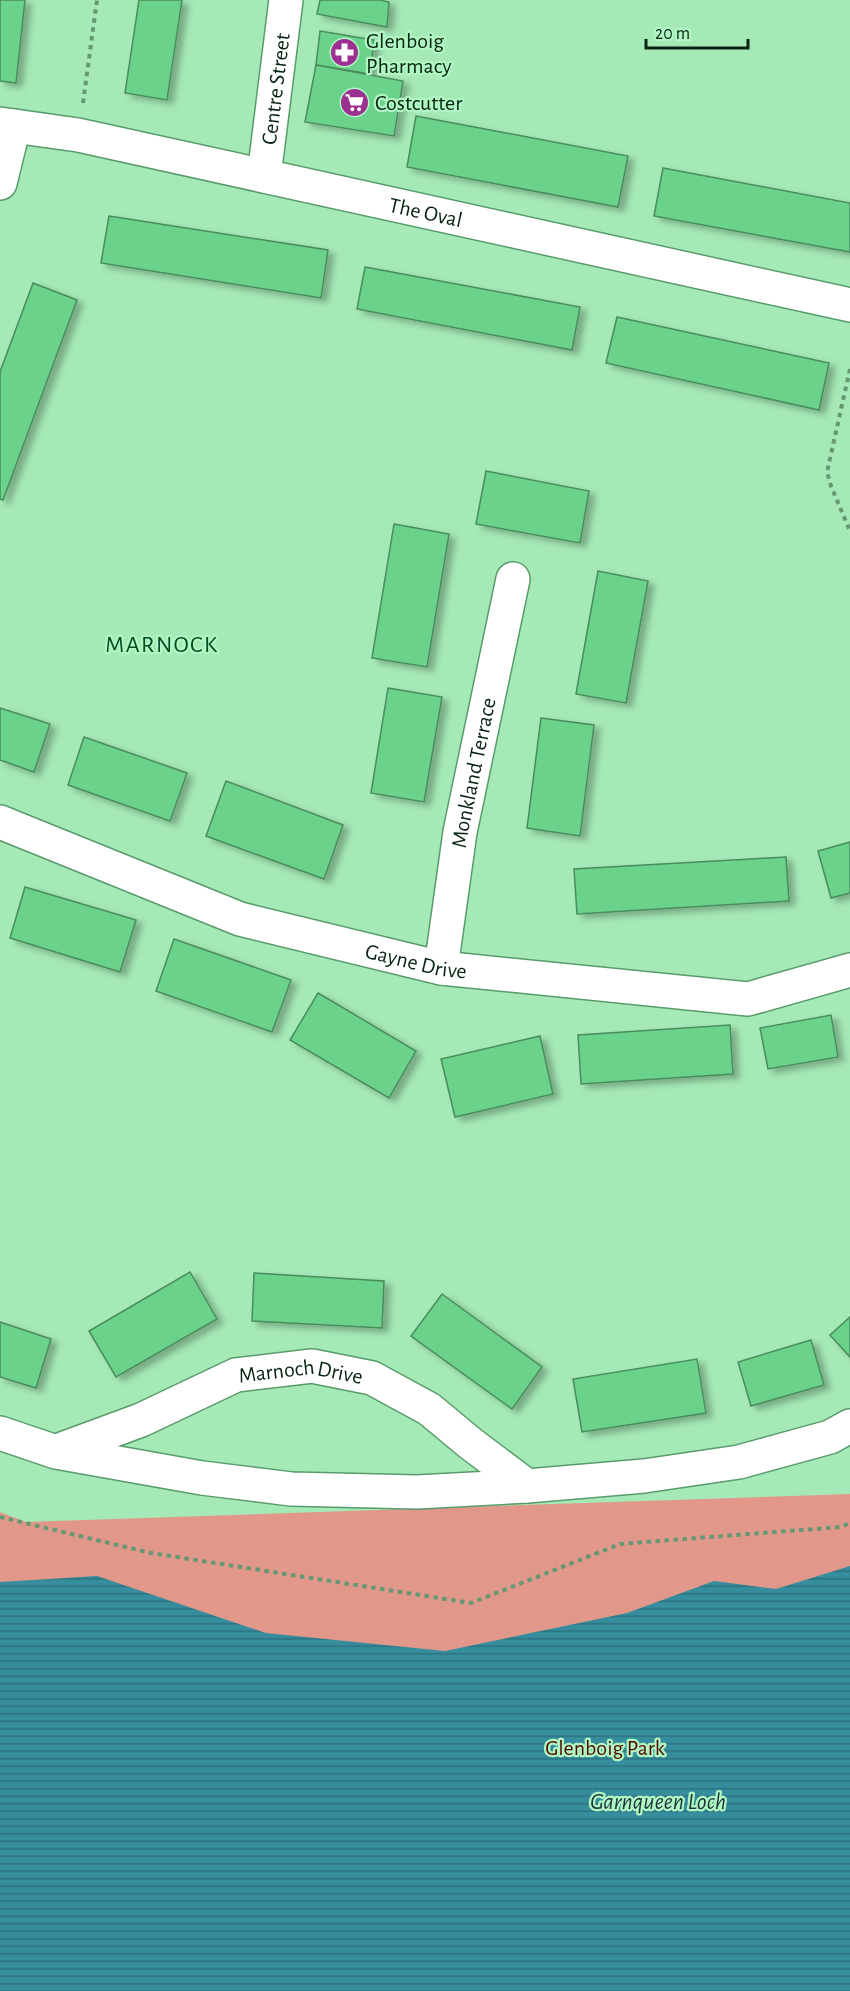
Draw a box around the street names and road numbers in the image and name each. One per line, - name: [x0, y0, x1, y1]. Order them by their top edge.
- street label: Centre Street: [258, 32, 294, 146]
- street label: The Oval: [387, 194, 464, 231]
- street label: Monkland Terrace: [448, 696, 500, 849]
- street label: Gayne Drive: [363, 940, 468, 983]
- street label: Marnoch Drive: [237, 1356, 365, 1388]

